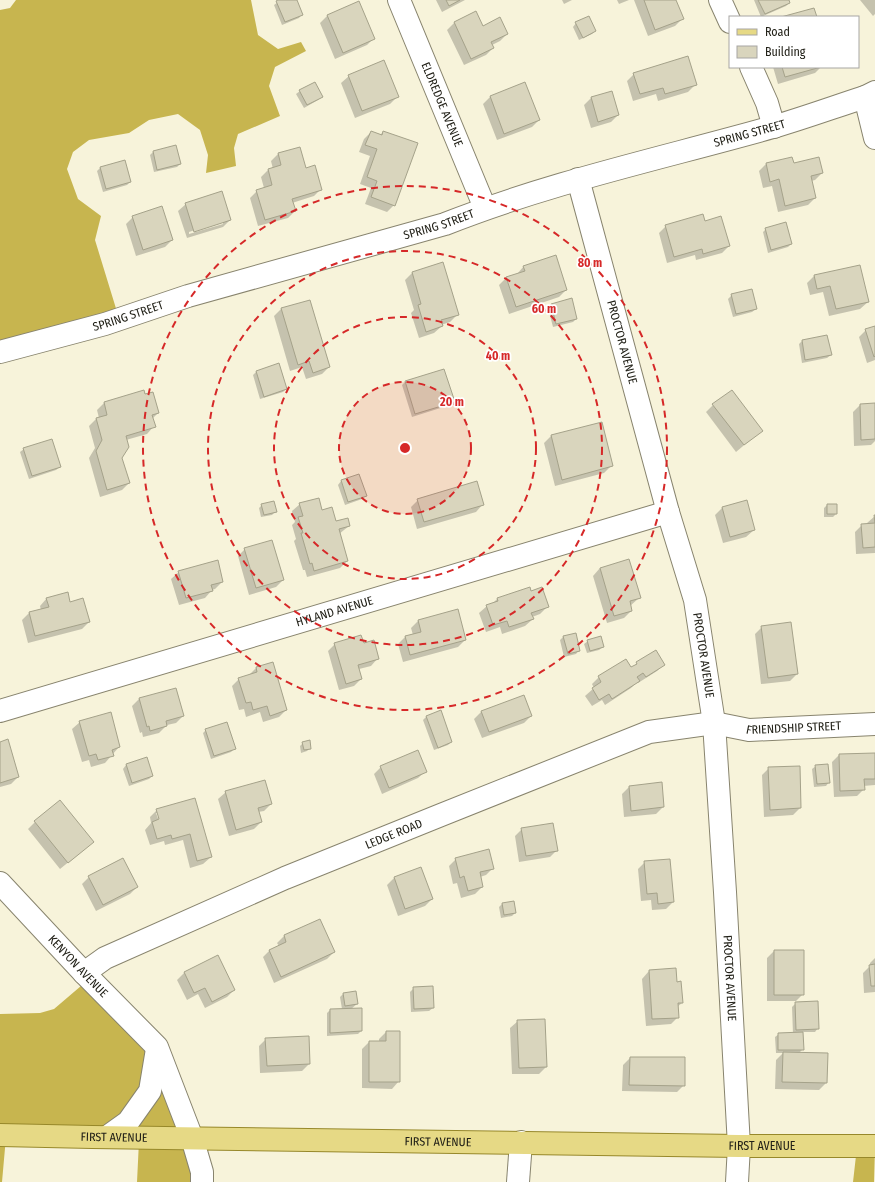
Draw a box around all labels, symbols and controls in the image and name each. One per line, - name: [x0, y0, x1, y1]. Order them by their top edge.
- legend: [729, 16, 859, 68]
- text: Road: [765, 25, 790, 39]
- text: Building: [765, 45, 806, 59]
- street label: ELDREDGE AVENUE: [418, 60, 466, 149]
- street label: SPRING STREET: [712, 117, 787, 150]
- street label: SPRING STREET: [402, 206, 476, 242]
- text: 80 m: [578, 256, 602, 270]
- street label: SPRING STREET: [91, 298, 166, 334]
- street label: PROCTOR AVENUE: [604, 299, 640, 386]
- text: 60 m: [532, 302, 556, 316]
- text: 40 m: [486, 349, 510, 363]
- text: 20 m: [439, 395, 464, 409]
- centre of rings: [398, 441, 412, 455]
- street label: HYLAND AVENUE: [294, 593, 375, 629]
- street label: PROCTOR AVENUE: [690, 612, 717, 699]
- street label: FRIENDSHIP STREET: [745, 719, 842, 737]
- street label: LEDGE ROAD: [363, 816, 424, 852]
- street label: KENYON AVENUE: [45, 932, 111, 1000]
- street label: PROCTOR AVENUE: [720, 935, 739, 1022]
- street label: FIRST AVENUE: [80, 1130, 148, 1145]
- street label: FIRST AVENUE: [404, 1134, 472, 1149]
- street label: FIRST AVENUE: [728, 1139, 796, 1153]

